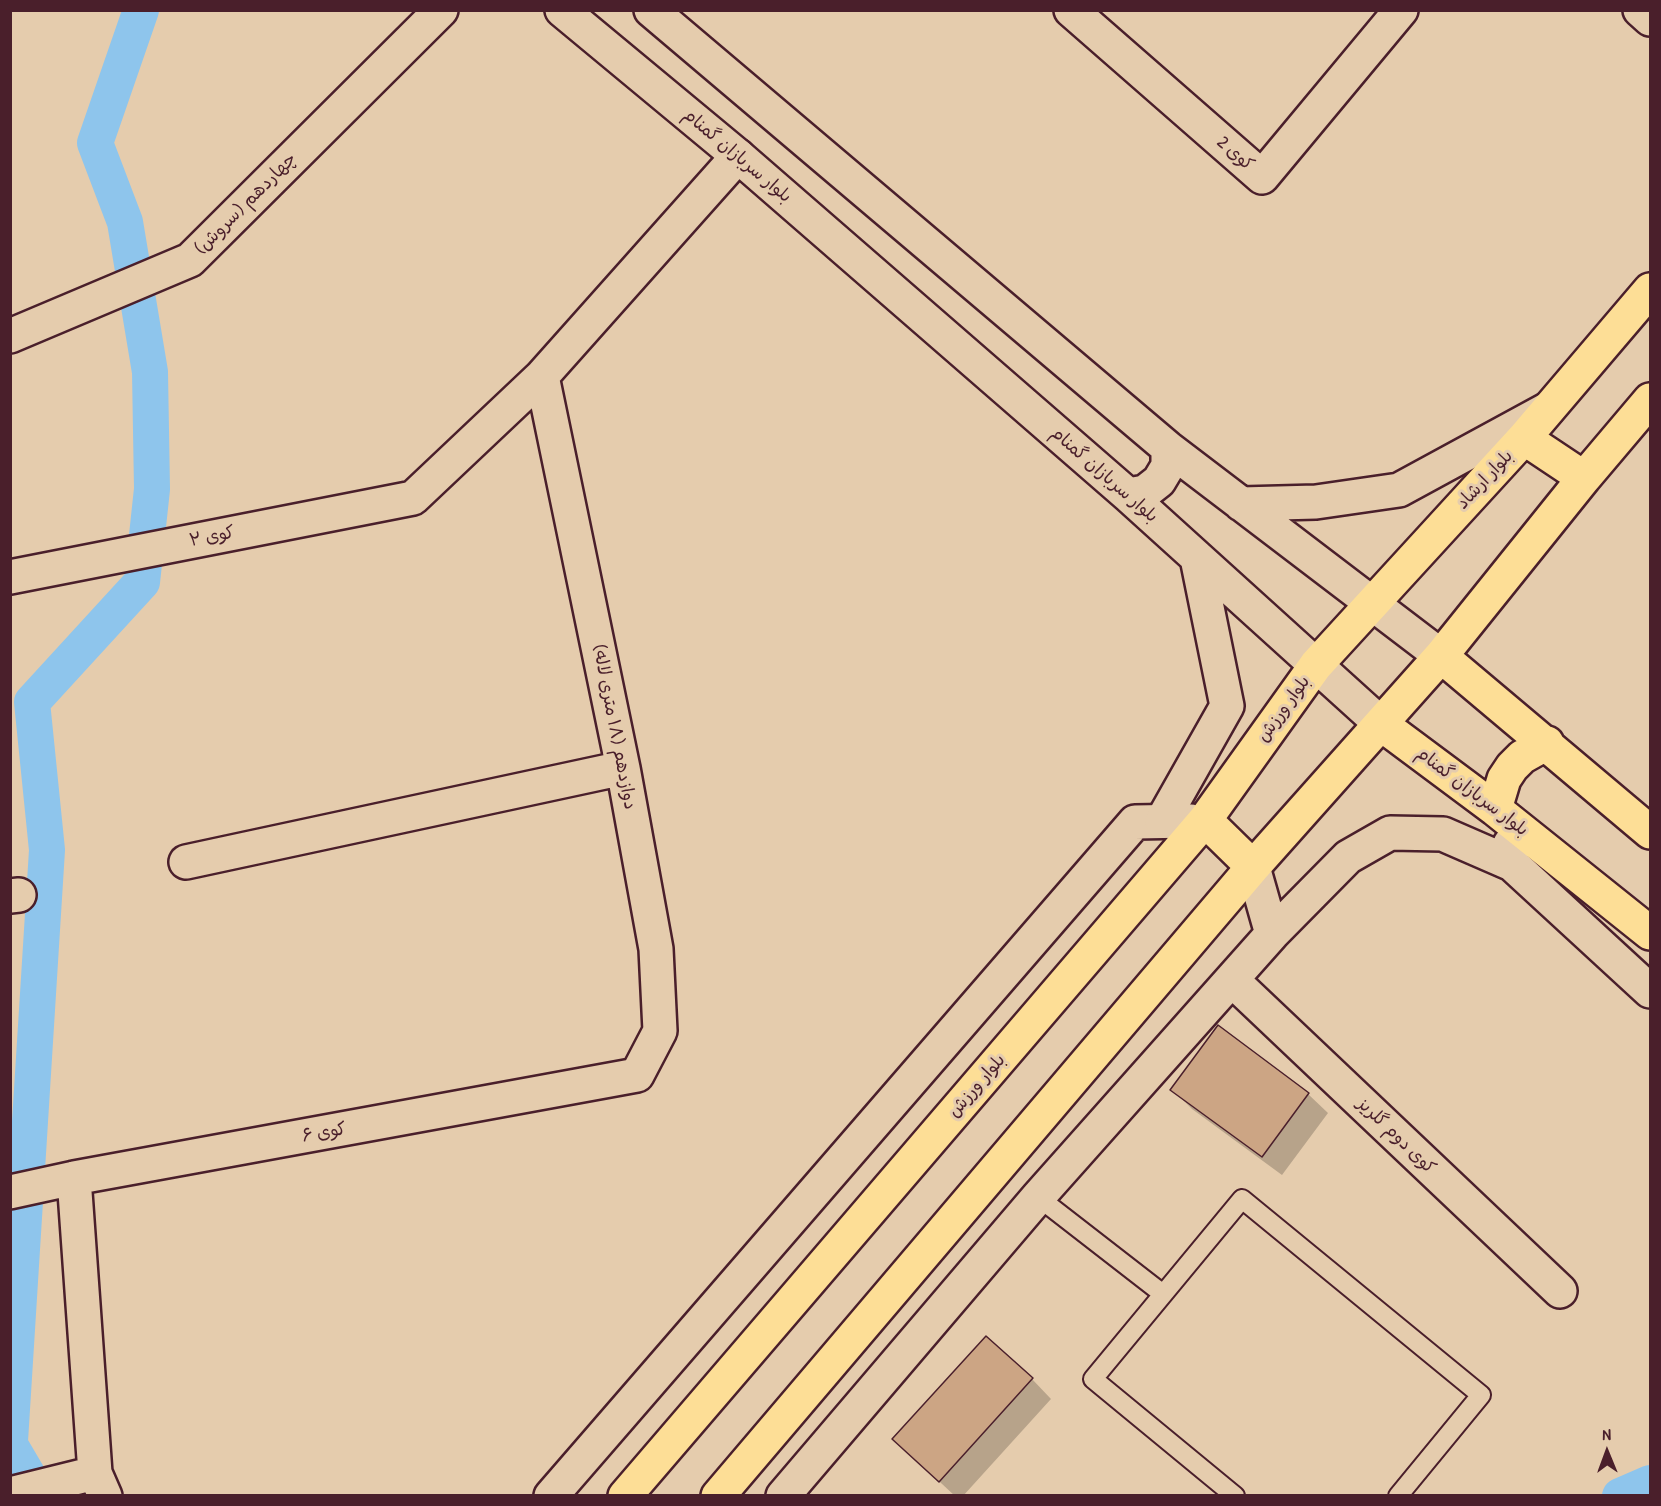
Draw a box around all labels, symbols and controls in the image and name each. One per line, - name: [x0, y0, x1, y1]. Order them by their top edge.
- street label: بلوار سربازان گمنام: [678, 104, 796, 208]
- street label: کوی 2: [1212, 132, 1258, 176]
- street label: چهاردهم (سروش): [190, 148, 302, 260]
- street label: بلوار سربازان گمنام: [1046, 423, 1162, 527]
- street label: بلوار ارشاد: [1452, 446, 1518, 514]
- street label: کوی ۲: [187, 522, 237, 552]
- street label: دوازدهم (۱۸ متری لاله): [587, 643, 641, 811]
- street label: بلوار ورزش: [1253, 672, 1315, 746]
- street label: بلوار سربازان گمنام: [1412, 743, 1532, 841]
- street label: بلوار ورزش: [944, 1050, 1010, 1122]
- street label: کوی دوم گلریز: [1352, 1093, 1440, 1179]
- street label: کوی ۶: [300, 1118, 348, 1148]
- north arrow: [1577, 1422, 1637, 1482]
- text: N: [1602, 1423, 1611, 1445]

